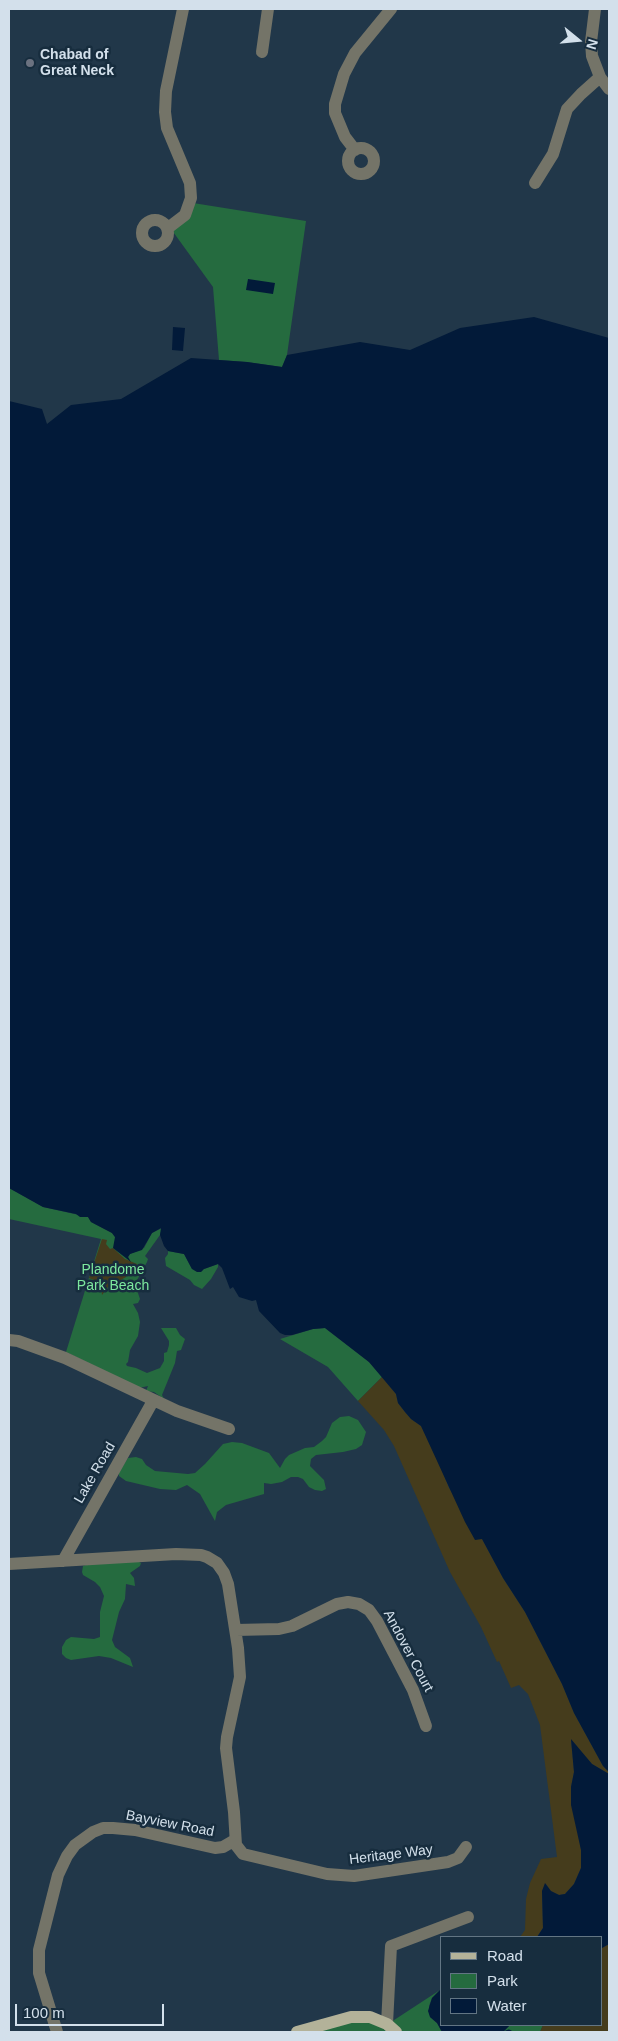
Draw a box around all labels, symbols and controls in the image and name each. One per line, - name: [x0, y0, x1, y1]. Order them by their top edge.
- north arrow: [553, 15, 603, 65]
- text: N: [583, 37, 601, 52]
- place label: Chabad of Great Neck: [40, 47, 114, 80]
- marker: Chabad of Great Neck: [24, 57, 36, 69]
- park label: Plandome Park Beach: [77, 1262, 149, 1294]
- street label: Lake Road: [71, 1439, 119, 1507]
- street label: Andover Court: [379, 1607, 437, 1695]
- street label: Bayview Road: [124, 1807, 216, 1841]
- street label: Heritage Way: [348, 1842, 434, 1868]
- legend: [440, 1936, 603, 2026]
- text: Road: [487, 1947, 523, 1964]
- text: Park: [487, 1972, 518, 1989]
- scale bar: [18, 1994, 166, 2026]
- text: Water: [487, 1997, 526, 2014]
- text: 100 m: [23, 2004, 65, 2021]

